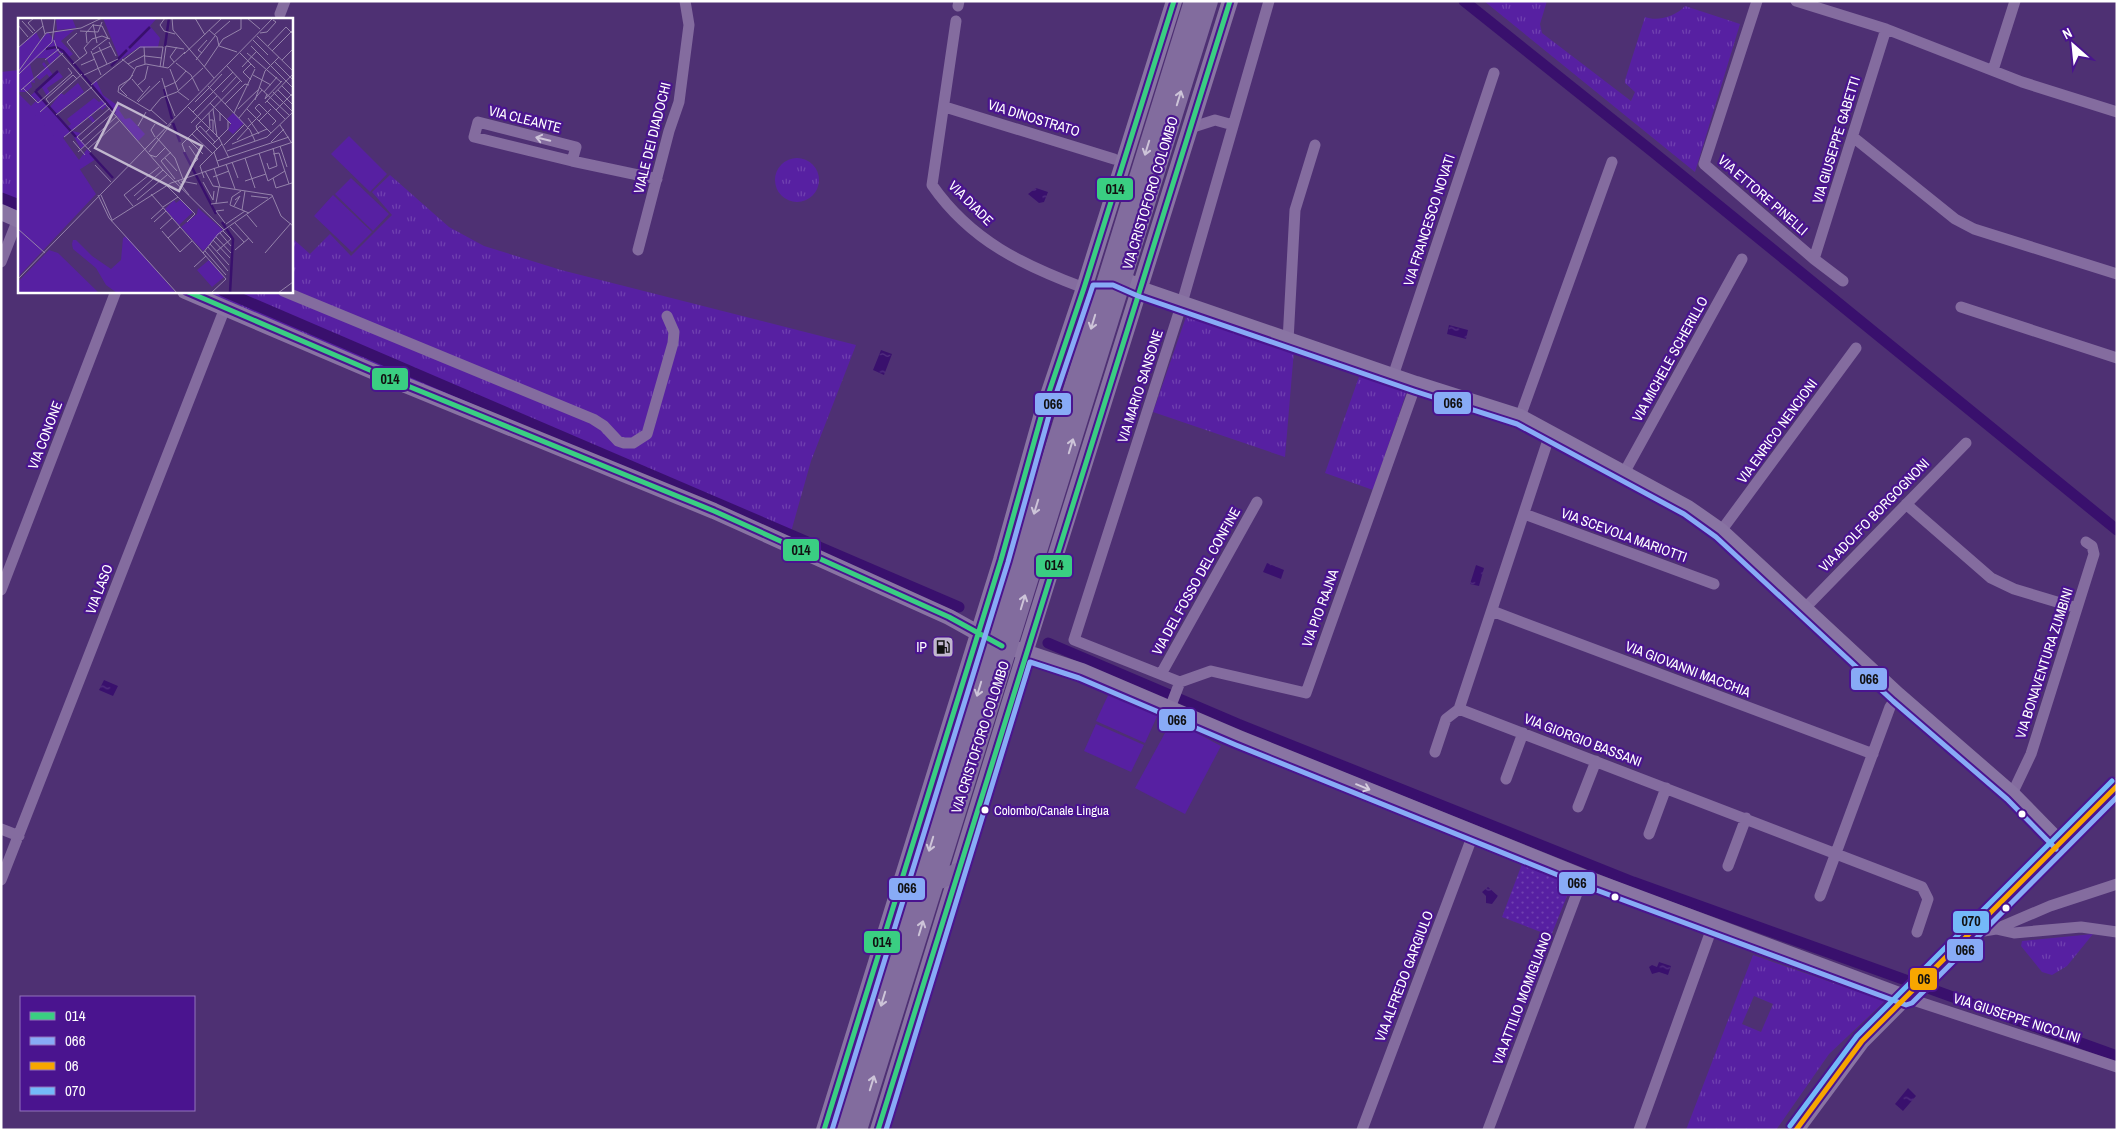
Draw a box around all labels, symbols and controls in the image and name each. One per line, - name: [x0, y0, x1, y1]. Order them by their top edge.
- inset map: [18, 18, 292, 292]
- north arrow: [2048, 20, 2098, 70]
- text: N: [2059, 24, 2075, 43]
- street label: VIA GIUSEPPE GABETTI: [1808, 74, 1864, 206]
- street label: VIALE DEI DIADOCHI: [629, 80, 675, 196]
- one-way arrow: [1175, 91, 1185, 107]
- street label: VIA DINOSTRATO: [986, 95, 1082, 141]
- street label: VIA CLEANTE: [487, 101, 563, 137]
- street label: VIA CRISTOFORO COLOMBO: [1118, 114, 1182, 272]
- one-way arrow: [535, 133, 551, 143]
- one-way arrow: [1142, 140, 1152, 156]
- street label: VIA ETTORE PINELLI: [1714, 151, 1812, 239]
- street label: VIA FRANCESCO NOVATI: [1399, 152, 1459, 288]
- street label: VIA DIADE: [945, 177, 997, 229]
- line badge: 014: [1096, 177, 1134, 201]
- text: 014: [1105, 180, 1125, 198]
- street label: VIA MICHELE SCHERILLO: [1628, 293, 1712, 425]
- one-way arrow: [1088, 313, 1097, 329]
- street label: VIA MARIO SANSONE: [1113, 327, 1167, 445]
- line badge: 014: [371, 367, 409, 391]
- text: 014: [380, 370, 400, 388]
- street label: VIA ENRICO NENCIONI: [1733, 375, 1821, 487]
- line badge: 066: [1433, 391, 1472, 415]
- line badge: 066: [1034, 392, 1072, 416]
- text: 066: [1443, 394, 1463, 412]
- text: 066: [1043, 395, 1063, 413]
- street label: VIA CONONE: [24, 398, 66, 472]
- one-way arrow: [1067, 439, 1077, 455]
- street label: VIA ADOLFO BORGOGNONI: [1815, 454, 1933, 576]
- one-way arrow: [1030, 499, 1040, 515]
- street label: VIA DEL FOSSO DEL CONFINE: [1148, 504, 1244, 658]
- street label: VIA SCEVOLA MARIOTTI: [1559, 504, 1689, 566]
- line badge: 014: [782, 538, 820, 562]
- text: 014: [791, 541, 811, 559]
- line badge: 014: [1035, 554, 1073, 578]
- text: 014: [1044, 556, 1064, 574]
- street label: VIA LASO: [81, 562, 117, 616]
- street label: VIA PIO RAJNA: [1298, 566, 1343, 649]
- street label: VIA BONAVENTURA ZUMBINI: [2011, 585, 2077, 741]
- one-way arrow: [1019, 594, 1029, 610]
- fuel station icon: IP: [931, 635, 955, 659]
- street label: VIA GIOVANNI MACCHIA: [1623, 637, 1753, 701]
- place label: IP: [916, 638, 927, 656]
- street label: VIA CRISTOFORO COLOMBO: [947, 658, 1013, 816]
- line badge: 066: [1850, 667, 1888, 691]
- text: 066: [1859, 670, 1879, 688]
- one-way arrow: [974, 680, 984, 696]
- line badge: 066: [1158, 708, 1196, 732]
- street label: VIA GIORGIO BASSANI: [1522, 709, 1644, 771]
- text: 066: [1167, 711, 1187, 729]
- one-way arrow: [1355, 784, 1370, 793]
- place label: Colombo/Canale Lingua: [994, 802, 1109, 819]
- marker: Colombo/Canale Lingua: [980, 805, 990, 815]
- unlabelled marker: [2017, 809, 2027, 819]
- one-way arrow: [926, 836, 935, 851]
- line badge: 066: [1558, 871, 1596, 895]
- text: 066: [1567, 874, 1587, 892]
- line badge: 066: [888, 877, 926, 901]
- text: 066: [897, 879, 917, 897]
- unlabelled marker: [1610, 892, 1620, 902]
- unlabelled marker: [2001, 903, 2011, 913]
- street label: VIA ALFREDO GARGIULO: [1371, 908, 1437, 1044]
- line badge: 070: [1952, 910, 1990, 934]
- text: 070: [1961, 912, 1981, 930]
- one-way arrow: [916, 920, 926, 936]
- street label: VIA ATTILIO MOMIGLIANO: [1488, 929, 1556, 1067]
- line badge: 014: [863, 930, 901, 954]
- text: 014: [872, 933, 892, 951]
- line badge: 066: [1946, 938, 1984, 962]
- text: 066: [1955, 941, 1975, 959]
- line badge: 06: [1909, 967, 1938, 991]
- text: 06: [1918, 970, 1930, 988]
- street label: VIA GIUSEPPE NICOLINI: [1951, 989, 2083, 1047]
- one-way arrow: [877, 991, 887, 1007]
- legend: [20, 996, 195, 1111]
- text: 014: [65, 1005, 86, 1026]
- text: 066: [65, 1030, 86, 1051]
- text: 06: [65, 1055, 79, 1076]
- one-way arrow: [868, 1076, 878, 1092]
- text: 070: [65, 1080, 86, 1101]

